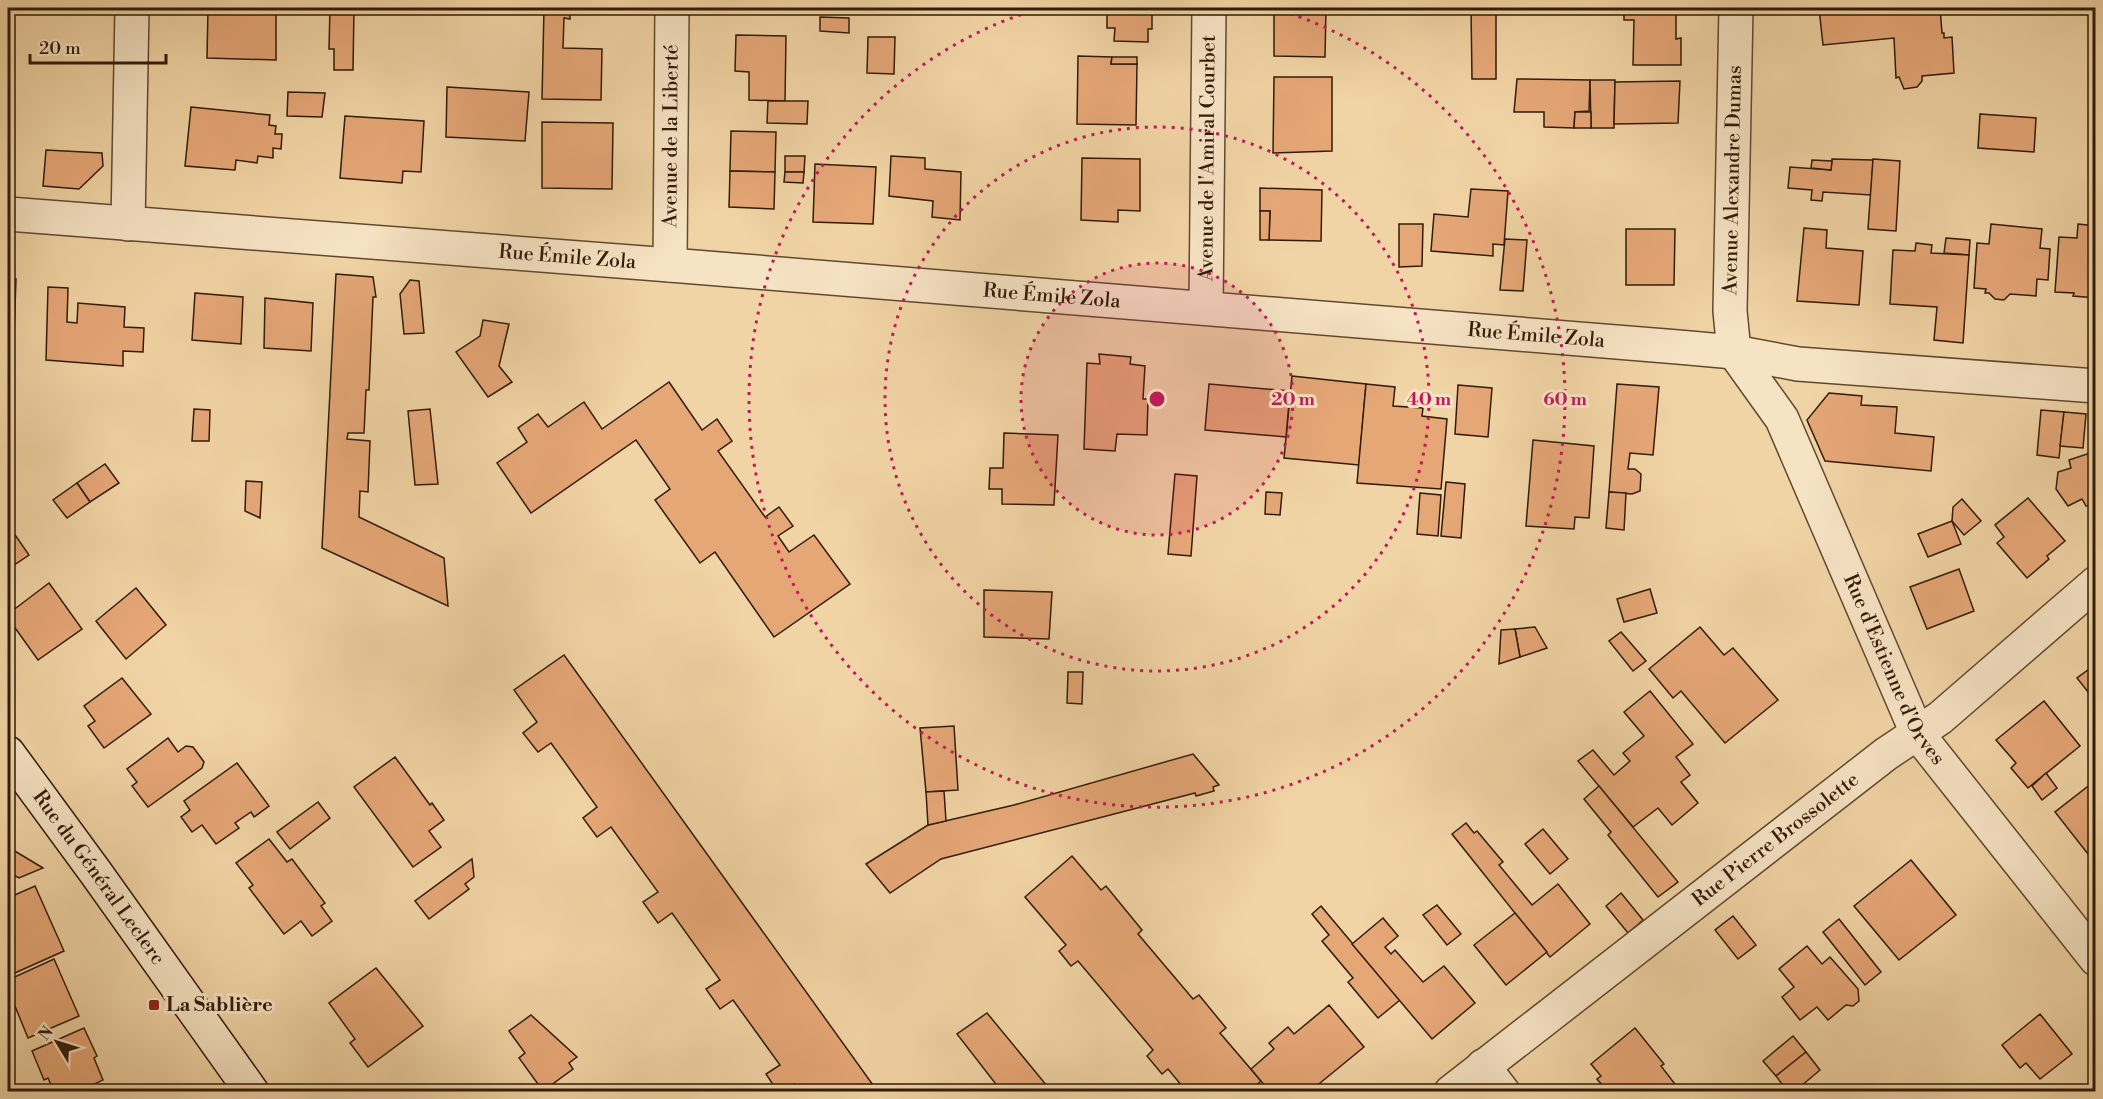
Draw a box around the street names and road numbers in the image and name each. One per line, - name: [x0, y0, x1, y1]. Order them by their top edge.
- street label: Avenue de l'Amiral Courbet: [1194, 35, 1221, 282]
- street label: Avenue de la Liberté: [658, 44, 684, 229]
- street label: Avenue Alexandre Dumas: [1718, 65, 1747, 296]
- street label: Rue Émile Zola: [498, 239, 638, 275]
- street label: Rue Émile Zola: [982, 278, 1122, 314]
- street label: Rue Émile Zola: [1466, 317, 1607, 354]
- street label: Rue d'Estienne d'Orves: [1838, 570, 1950, 770]
- street label: Rue Pierre Brossolette: [1687, 767, 1864, 912]
- street label: Rue du Général Leclerc: [27, 785, 170, 970]

